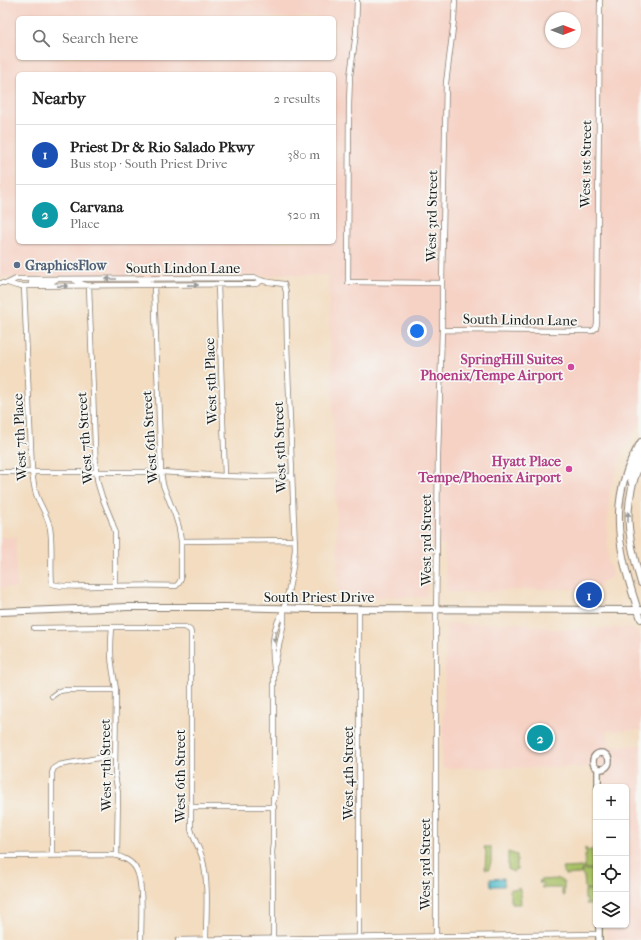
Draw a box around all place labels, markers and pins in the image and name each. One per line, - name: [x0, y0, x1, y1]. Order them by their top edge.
- place label: GraphicsFlow: [25, 257, 107, 274]
- marker: GraphicsFlow: [12, 260, 22, 270]
- place label: SpringHill Suites Phoenix/Tempe Airport: [420, 351, 564, 384]
- marker: SpringHill Suites Phoenix/Tempe Airport: [566, 362, 576, 372]
- place label: Hyatt Place Tempe/Phoenix Airport: [417, 453, 562, 486]
- marker: Hyatt Place Tempe/Phoenix Airport: [564, 464, 574, 474]
- pin: 1: [576, 580, 602, 610]
- pin: 2: [527, 723, 553, 753]

